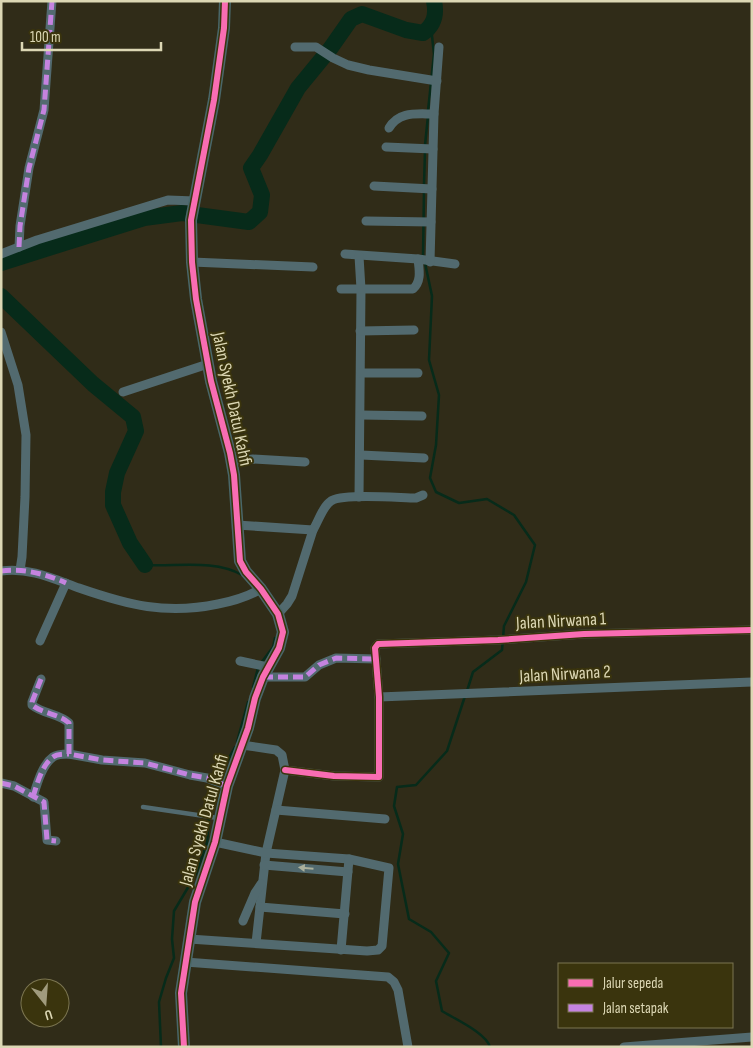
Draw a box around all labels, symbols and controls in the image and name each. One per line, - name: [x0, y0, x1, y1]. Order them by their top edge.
- scale bar: [22, 20, 161, 52]
- text: 100 m: [30, 28, 61, 47]
- street label: Jalan Syekh Datul Kahfi: [207, 329, 256, 468]
- street label: Jalan Nirwana 1: [514, 608, 607, 634]
- street label: Jalan Nirwana 2: [518, 661, 611, 687]
- street label: Jalan Syekh Datul Kahfi: [175, 752, 233, 889]
- one-way arrow: [298, 864, 314, 872]
- legend: [558, 963, 733, 1028]
- text: Jalur sepeda: [602, 974, 664, 993]
- north arrow: [20, 978, 70, 1028]
- text: Jalan setapak: [602, 999, 669, 1018]
- text: U: [43, 1006, 55, 1024]

